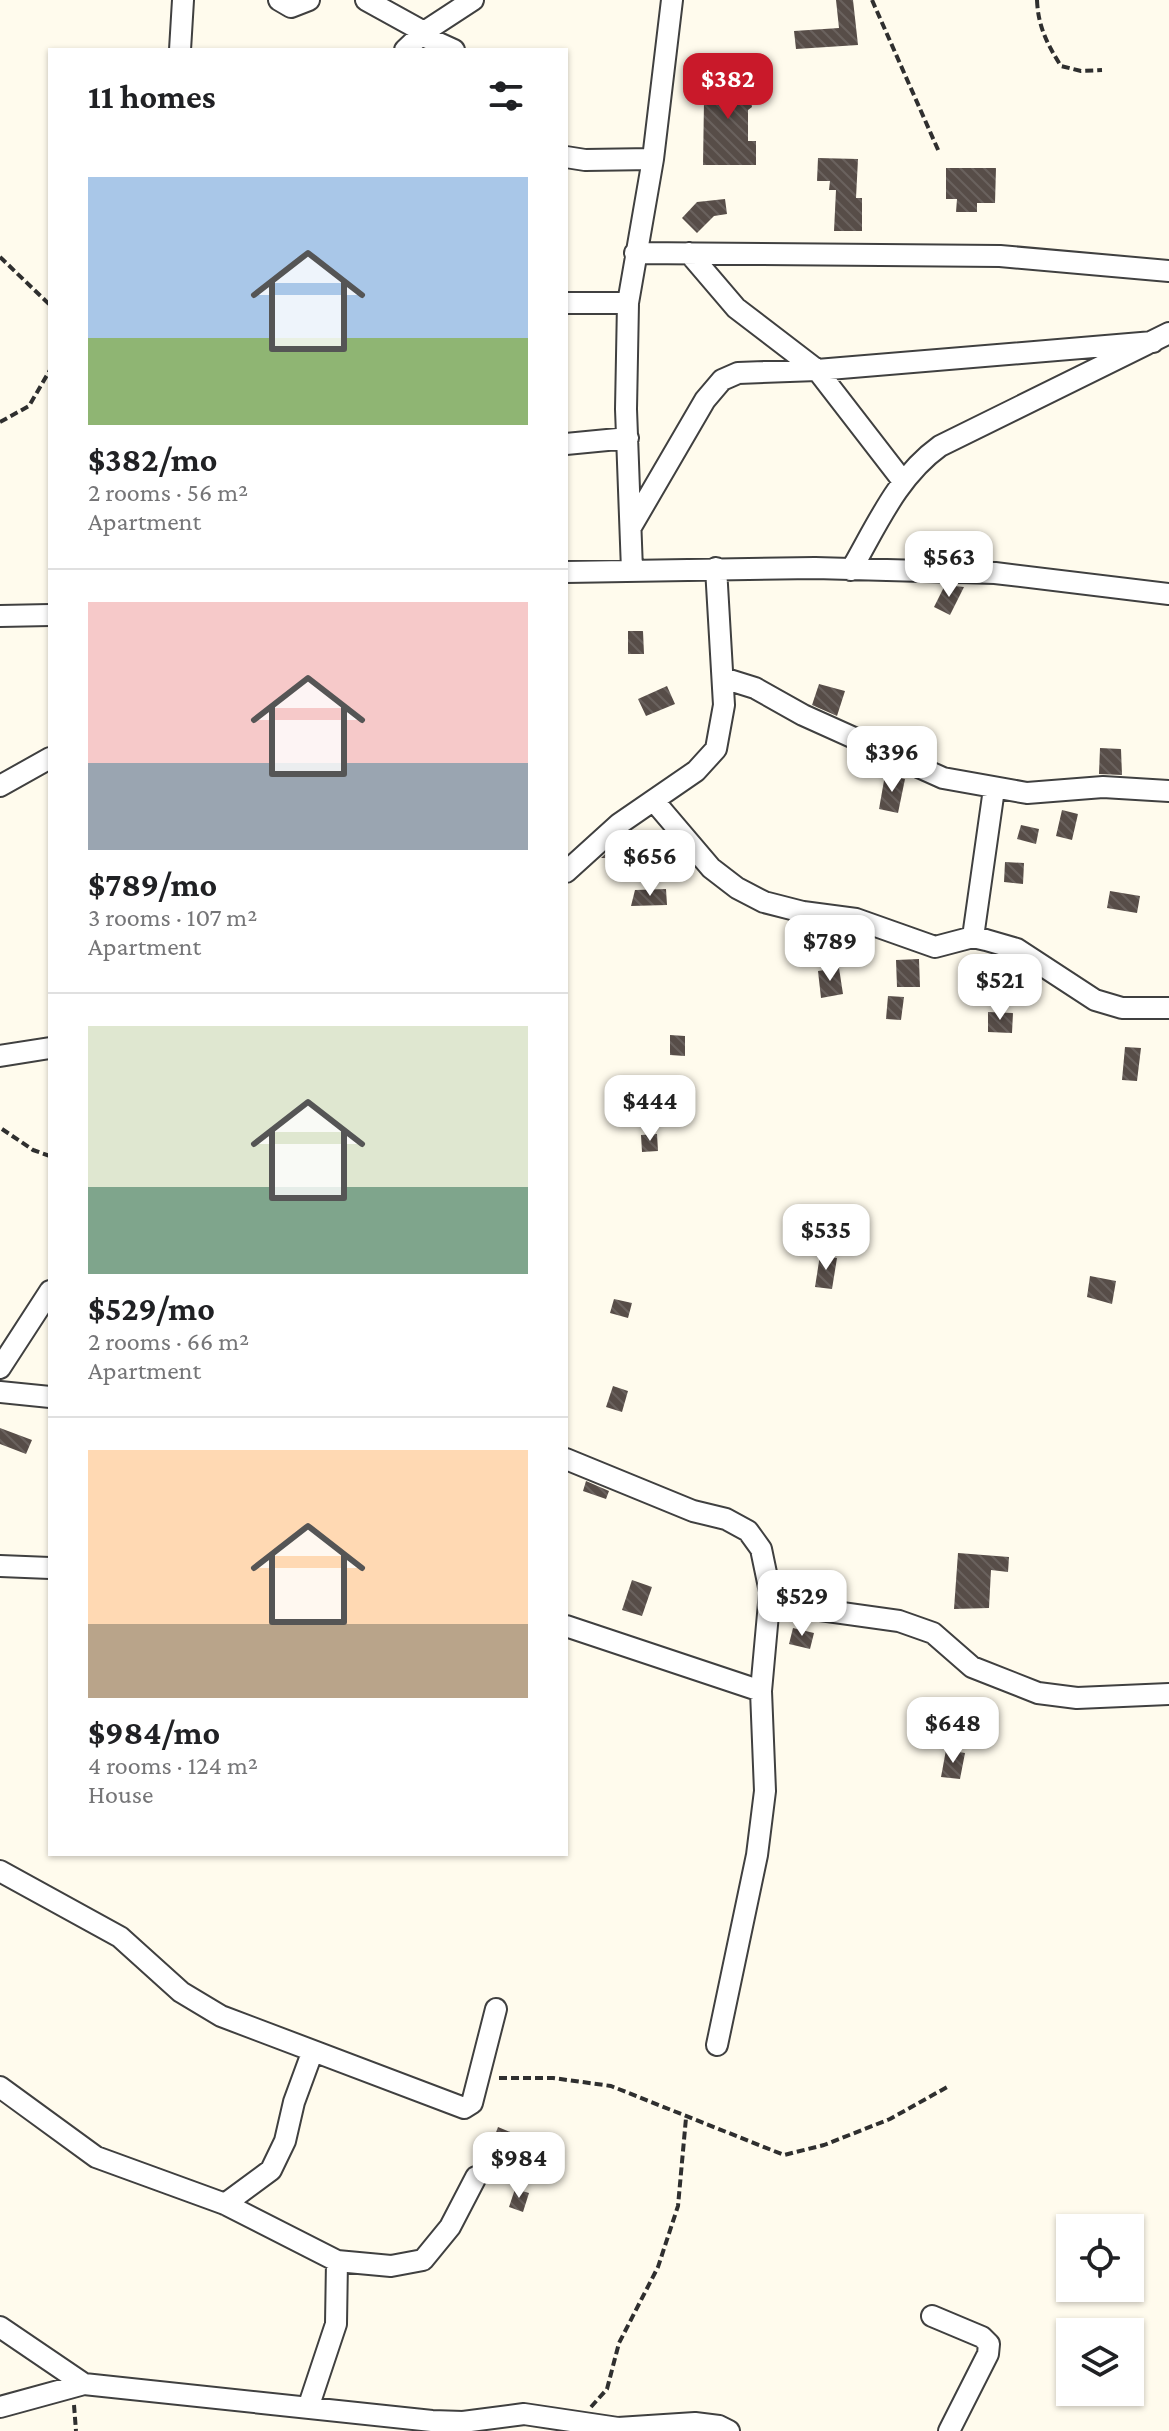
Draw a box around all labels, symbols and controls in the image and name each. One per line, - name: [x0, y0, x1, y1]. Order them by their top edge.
- pin: $382: [681, 53, 775, 121]
- text: $382: [701, 64, 755, 93]
- icon: filters: [484, 74, 528, 118]
- text: 11 homes: [88, 78, 216, 115]
- icon: home: [236, 229, 380, 373]
- text: $382/mo: [88, 441, 218, 478]
- text: 2 rooms · 56 m²: [88, 478, 248, 507]
- text: Apartment: [88, 507, 201, 536]
- pin: $563: [902, 531, 996, 599]
- text: $563: [923, 542, 975, 571]
- icon: home: [236, 654, 380, 798]
- pin: $396: [845, 726, 939, 794]
- text: $396: [865, 737, 919, 766]
- pin: $656: [603, 830, 697, 898]
- text: $656: [623, 841, 677, 870]
- text: $789/mo: [88, 866, 217, 903]
- text: 3 rooms · 107 m²: [88, 903, 257, 932]
- pin: $789: [783, 915, 877, 983]
- text: $789: [803, 926, 857, 955]
- text: Apartment: [88, 932, 201, 961]
- pin: $521: [953, 954, 1047, 1022]
- text: $521: [976, 965, 1024, 994]
- pin: $444: [603, 1075, 697, 1143]
- icon: home: [236, 1078, 380, 1222]
- text: $444: [622, 1086, 678, 1115]
- pin: $535: [779, 1204, 873, 1272]
- text: $535: [801, 1215, 851, 1244]
- text: $529/mo: [88, 1290, 215, 1327]
- text: 2 rooms · 66 m²: [88, 1327, 249, 1356]
- text: Apartment: [88, 1356, 201, 1385]
- icon: home: [236, 1502, 380, 1646]
- pin: $529: [755, 1570, 849, 1638]
- text: $529: [776, 1581, 828, 1610]
- pin: $648: [906, 1697, 1000, 1765]
- text: $648: [925, 1708, 981, 1737]
- text: $984/mo: [88, 1714, 220, 1751]
- text: 4 rooms · 124 m²: [88, 1751, 258, 1780]
- text: House: [88, 1780, 153, 1809]
- pin: $984: [472, 2132, 566, 2200]
- text: $984: [491, 2143, 547, 2172]
- map controls: [1056, 2214, 1144, 2406]
- button: locate: [1056, 2214, 1144, 2302]
- button: layers: [1056, 2318, 1144, 2406]

